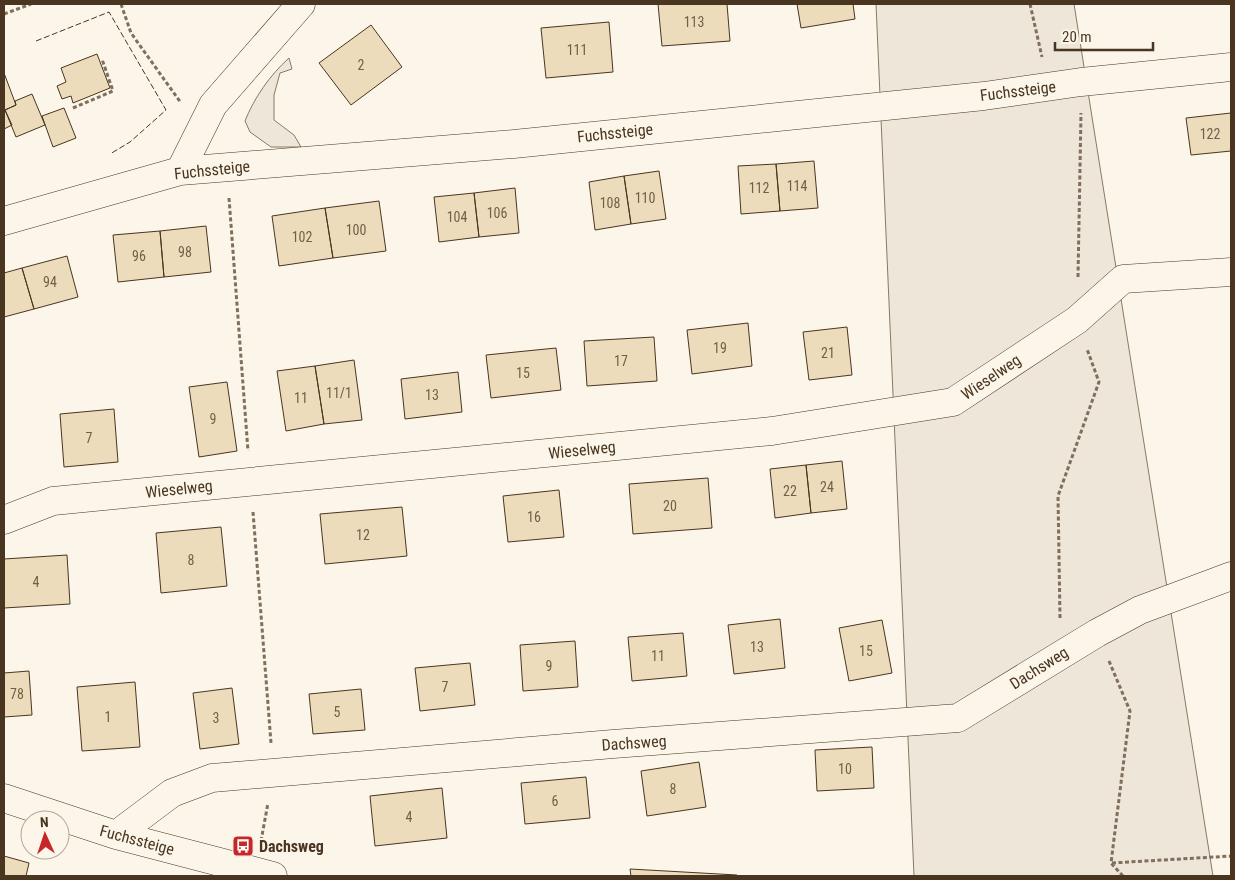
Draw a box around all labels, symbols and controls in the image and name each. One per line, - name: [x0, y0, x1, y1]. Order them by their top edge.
- house number: 113: [684, 14, 704, 30]
- scale bar: [1055, 20, 1152, 52]
- text: 20 m: [1062, 28, 1092, 46]
- house number: 111: [567, 42, 587, 58]
- house number: 2: [358, 57, 365, 73]
- street label: Fuchssteige: [979, 77, 1057, 105]
- street label: Fuchssteige: [576, 120, 654, 146]
- house number: 122: [1200, 126, 1220, 142]
- street label: Fuchssteige: [173, 157, 251, 183]
- house number: 114: [787, 178, 807, 194]
- house number: 112: [749, 180, 769, 196]
- house number: 110: [635, 190, 655, 206]
- house number: 108: [600, 195, 620, 211]
- house number: 106: [487, 205, 507, 221]
- house number: 104: [447, 209, 467, 225]
- house number: 100: [346, 222, 366, 238]
- house number: 102: [292, 229, 312, 245]
- house number: 98: [178, 244, 192, 260]
- house number: 96: [132, 248, 146, 264]
- house number: 94: [43, 274, 57, 290]
- house number: 19: [713, 340, 727, 356]
- house number: 21: [821, 345, 835, 361]
- street label: Wieselweg: [958, 350, 1024, 404]
- house number: 17: [614, 353, 628, 369]
- house number: 15: [516, 365, 530, 381]
- house number: 11/1: [326, 385, 352, 401]
- house number: 13: [425, 387, 439, 403]
- house number: 11: [294, 390, 308, 406]
- house number: 9: [210, 411, 216, 427]
- house number: 7: [86, 430, 93, 446]
- street label: Wieselweg: [547, 437, 617, 463]
- street label: Wieselweg: [144, 476, 214, 502]
- house number: 24: [820, 479, 834, 495]
- house number: 22: [783, 483, 797, 499]
- house number: 20: [663, 498, 677, 514]
- house number: 16: [527, 509, 541, 525]
- house number: 12: [356, 527, 370, 543]
- house number: 8: [188, 552, 195, 568]
- house number: 4: [33, 574, 40, 590]
- house number: 13: [750, 639, 764, 655]
- house number: 15: [859, 643, 873, 659]
- street label: Dachsweg: [1006, 643, 1072, 693]
- house number: 11: [651, 648, 665, 664]
- house number: 9: [546, 658, 552, 674]
- house number: 7: [442, 679, 449, 695]
- house number: 78: [10, 686, 24, 702]
- house number: 5: [334, 704, 341, 720]
- house number: 1: [105, 709, 111, 725]
- house number: 3: [213, 710, 219, 726]
- street label: Dachsweg: [601, 731, 667, 755]
- house number: 10: [838, 761, 852, 777]
- house number: 8: [670, 781, 677, 797]
- house number: 6: [552, 793, 559, 809]
- house number: 4: [406, 809, 413, 825]
- north arrow: [20, 810, 70, 860]
- text: N: [40, 814, 49, 830]
- street label: Fuchssteige: [98, 821, 176, 859]
- bus stop icon: Dachsweg: [231, 834, 255, 858]
- place label: Dachsweg: [259, 837, 324, 856]

